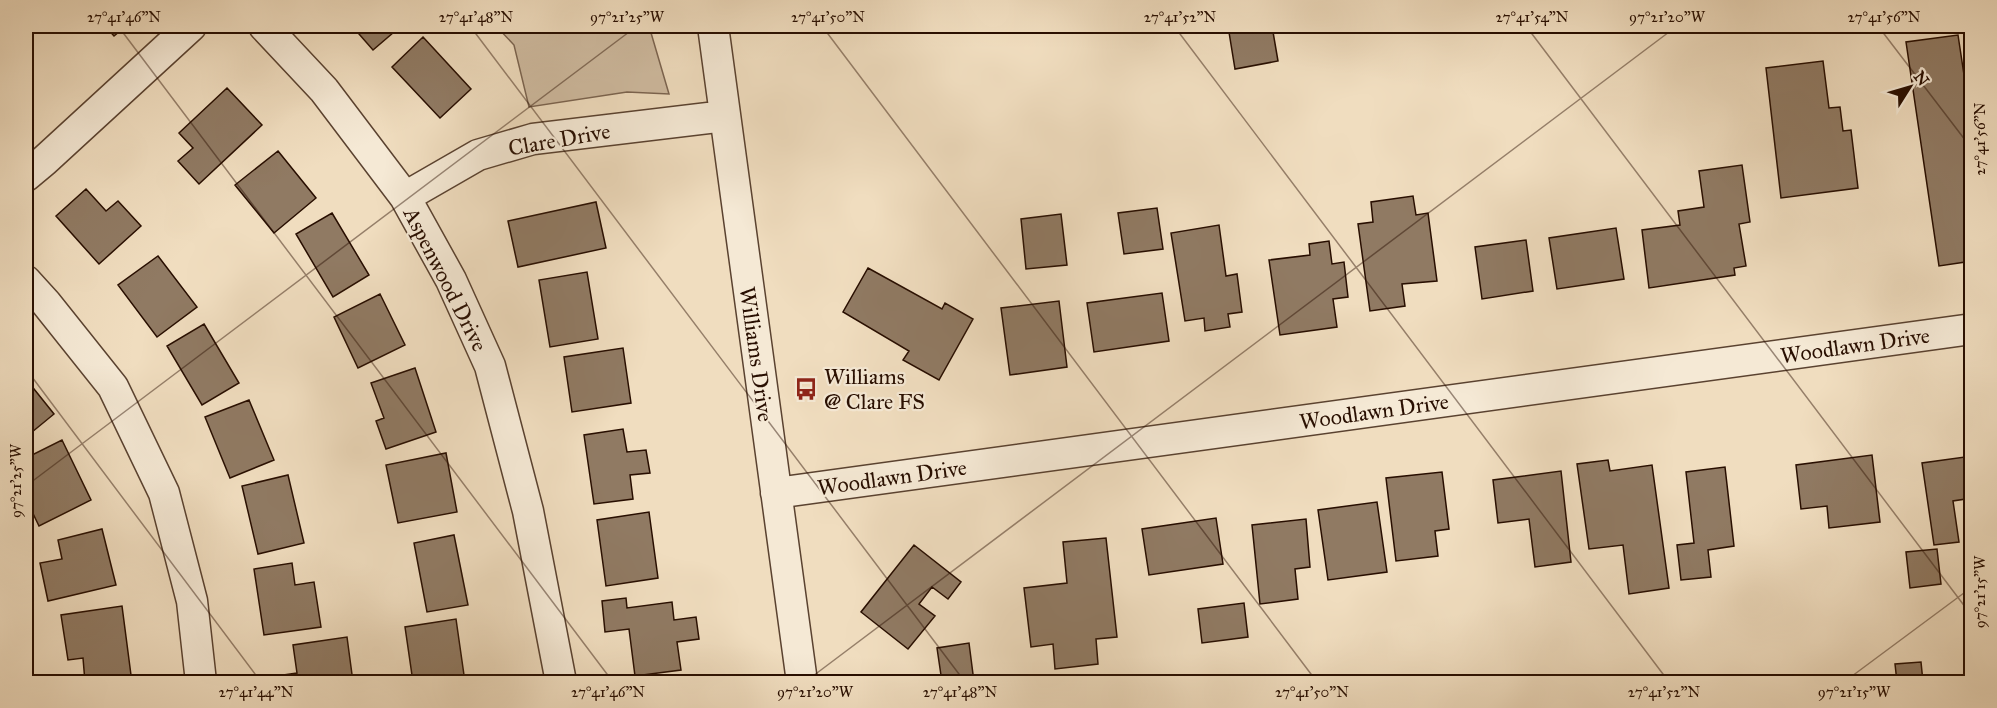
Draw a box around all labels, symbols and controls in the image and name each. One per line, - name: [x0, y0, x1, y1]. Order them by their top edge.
- text: 27°41'46"N: [87, 8, 161, 26]
- text: 27°41'48"N: [439, 8, 514, 26]
- text: 97°21'25"W: [590, 8, 665, 26]
- text: 27°41'50"N: [791, 8, 865, 26]
- text: 27°41'52"N: [1144, 8, 1217, 26]
- text: 27°41'54"N: [1495, 8, 1569, 26]
- text: 97°21'20"W: [1629, 8, 1706, 26]
- text: 27°41'56"N: [1848, 8, 1921, 26]
- north arrow: [1880, 57, 1940, 117]
- text: N: [1910, 67, 1934, 90]
- text: 27°41'56"N: [1971, 102, 1989, 175]
- street label: Clare Drive: [506, 117, 612, 162]
- street label: Aspenwood Drive: [397, 202, 493, 356]
- street label: Williams Drive: [734, 285, 779, 423]
- street label: Woodlawn Drive: [1779, 322, 1931, 369]
- place label: Williams @ Clare FS: [824, 363, 925, 415]
- bus stop icon: Williams @ Clare FS: [793, 376, 819, 402]
- street label: Woodlawn Drive: [1298, 388, 1450, 435]
- text: 97°21'25"W: [7, 443, 25, 518]
- street label: Woodlawn Drive: [816, 454, 968, 501]
- text: 97°21'15"W: [1971, 555, 1989, 628]
- text: 27°41'44"N: [219, 683, 294, 701]
- text: 27°41'46"N: [571, 683, 645, 701]
- text: 97°21'20"W: [777, 683, 854, 701]
- text: 27°41'48"N: [923, 683, 998, 701]
- text: 27°41'50"N: [1275, 683, 1349, 701]
- text: 27°41'52"N: [1628, 683, 1701, 701]
- text: 97°21'15"W: [1818, 683, 1891, 701]

